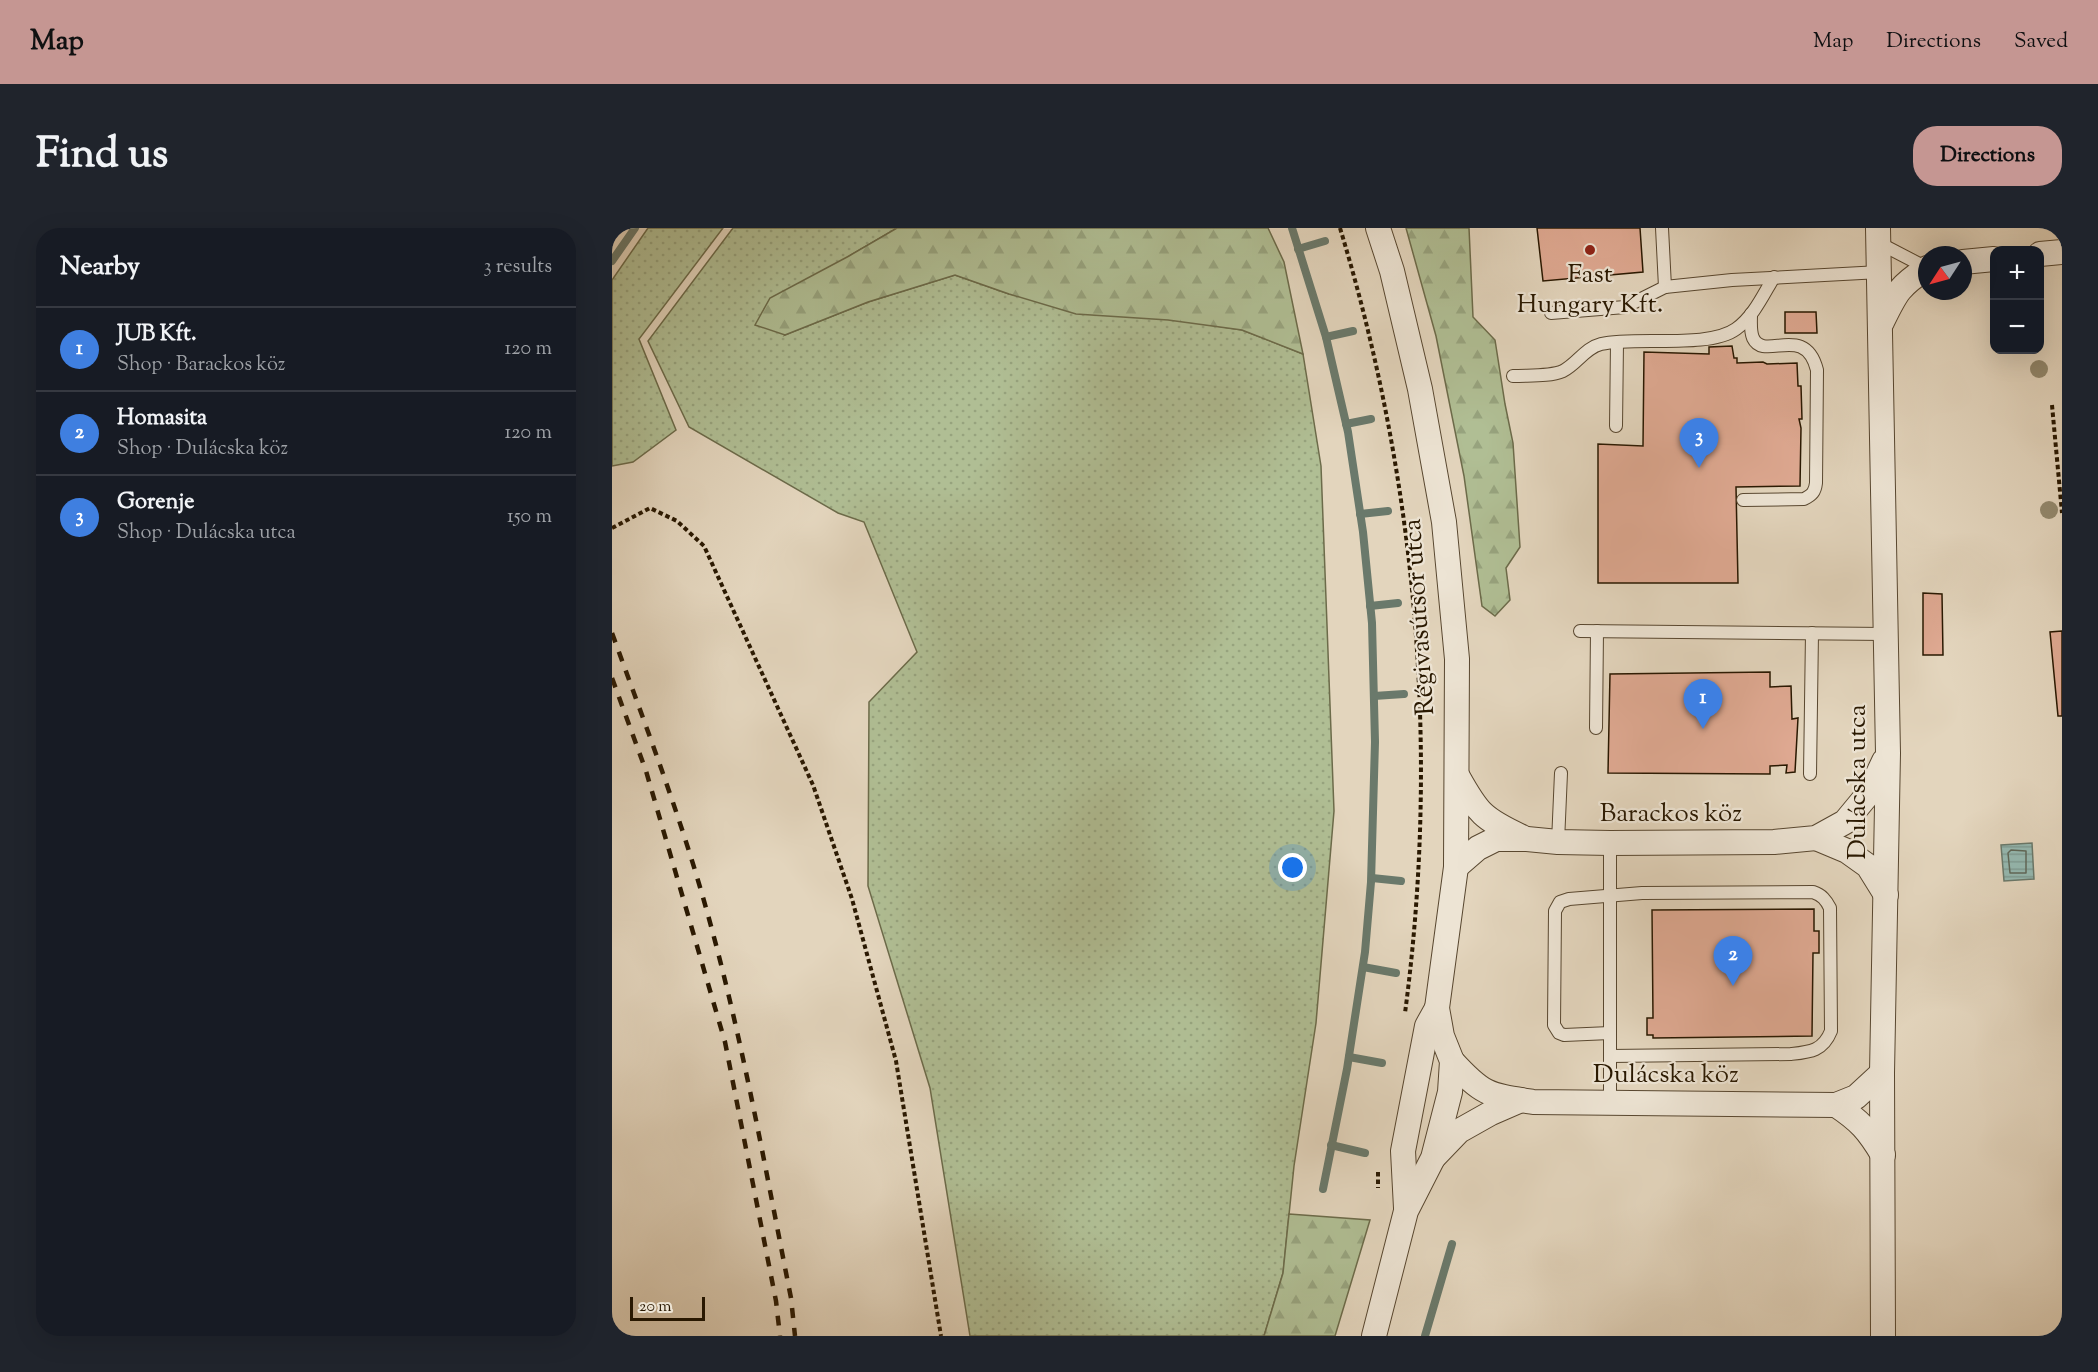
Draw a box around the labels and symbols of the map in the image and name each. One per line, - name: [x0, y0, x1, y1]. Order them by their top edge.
- marker: Fast Hungary Kft.: [1583, 243, 1597, 257]
- north arrow: [1918, 246, 1972, 300]
- place label: Fast Hungary Kft.: [1517, 257, 1663, 324]
- pin: 3: [1680, 418, 1718, 468]
- street label: Régivasútsor utca: [1395, 517, 1445, 717]
- pin: 1: [1684, 680, 1722, 729]
- street label: Dulácska utca: [1840, 704, 1877, 860]
- street label: Barackos köz: [1600, 796, 1742, 833]
- your location: [1278, 853, 1307, 882]
- pin: 2: [1714, 936, 1752, 986]
- street label: Dulácska köz: [1593, 1057, 1739, 1094]
- scale bar: [630, 1294, 705, 1322]

